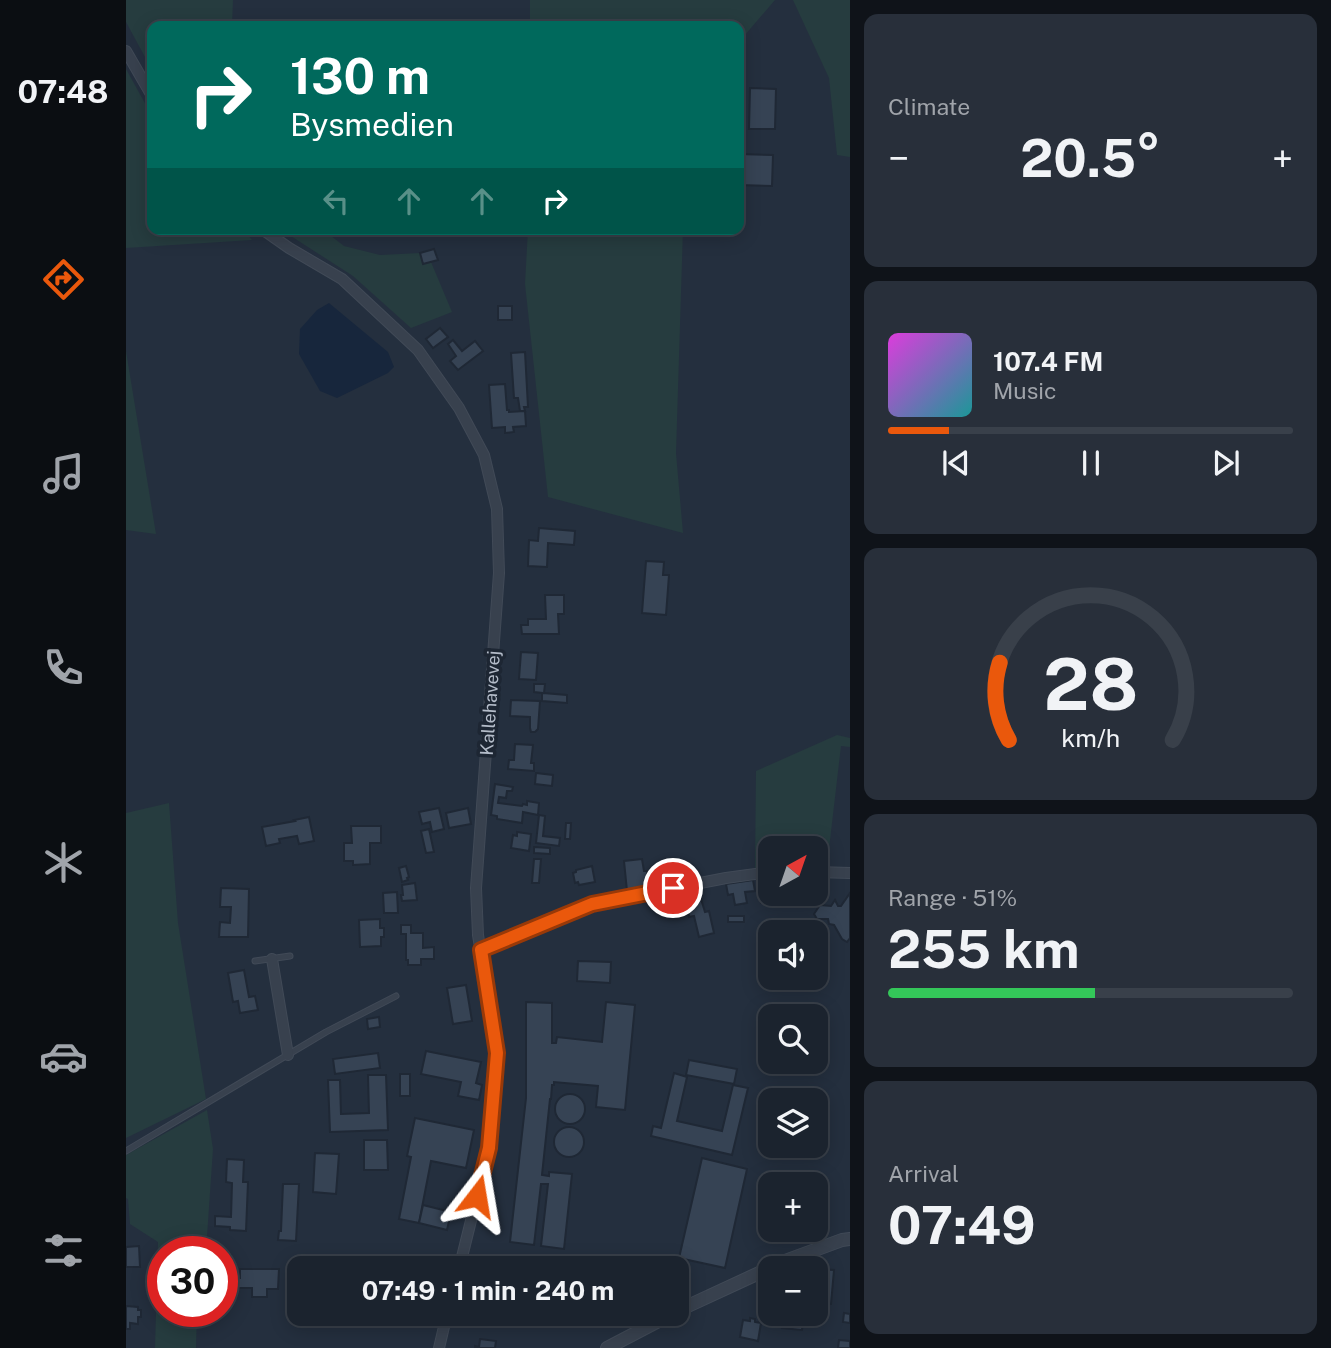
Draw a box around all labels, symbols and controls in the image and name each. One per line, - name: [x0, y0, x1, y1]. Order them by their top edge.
- text: 130 m: [290, 47, 430, 105]
- icon: right: [175, 49, 266, 140]
- text: 07:48: [17, 73, 109, 110]
- text: Climate: [888, 93, 970, 120]
- text: Bysmedien: [290, 106, 454, 143]
- text: 20.5°: [1020, 128, 1161, 189]
- text: −: [888, 136, 909, 181]
- text: +: [1272, 136, 1293, 181]
- icon: left: [317, 182, 355, 220]
- icon: ahead: [390, 182, 428, 220]
- icon: ahead: [463, 182, 501, 220]
- icon: right: [536, 182, 574, 220]
- icon: directions: [39, 255, 88, 304]
- text: 107.4 FM: [993, 346, 1103, 377]
- text: Music: [993, 377, 1057, 404]
- icon: previous: [937, 444, 975, 482]
- icon: pause: [1072, 444, 1110, 482]
- icon: next: [1207, 444, 1245, 482]
- icon: music: [39, 449, 88, 498]
- text: 28: [1043, 641, 1138, 726]
- icon: phone: [39, 643, 88, 692]
- street label: Kallehavevej: [476, 650, 504, 756]
- text: km/h: [1061, 723, 1120, 753]
- north arrow: [758, 836, 828, 906]
- map controls: [758, 836, 828, 1326]
- icon: climate: [39, 838, 88, 887]
- pin: [643, 858, 703, 918]
- icon: arrive: [654, 869, 692, 907]
- text: Range · 51%: [888, 884, 1017, 911]
- text: 255 km: [888, 919, 1080, 980]
- button: sound: [758, 920, 828, 990]
- button: search: [758, 1004, 828, 1074]
- icon: car: [39, 1032, 88, 1081]
- button: layers: [758, 1088, 828, 1158]
- position arrow: [440, 1159, 514, 1233]
- text: Arrival: [888, 1160, 959, 1187]
- button: +: [758, 1172, 828, 1242]
- text: 07:49: [888, 1195, 1035, 1256]
- icon: filters: [39, 1226, 88, 1275]
- speed limit sign: 30: [147, 1236, 238, 1327]
- button: −: [758, 1256, 828, 1326]
- text: 07:49 · 1 min · 240 m: [362, 1275, 614, 1306]

